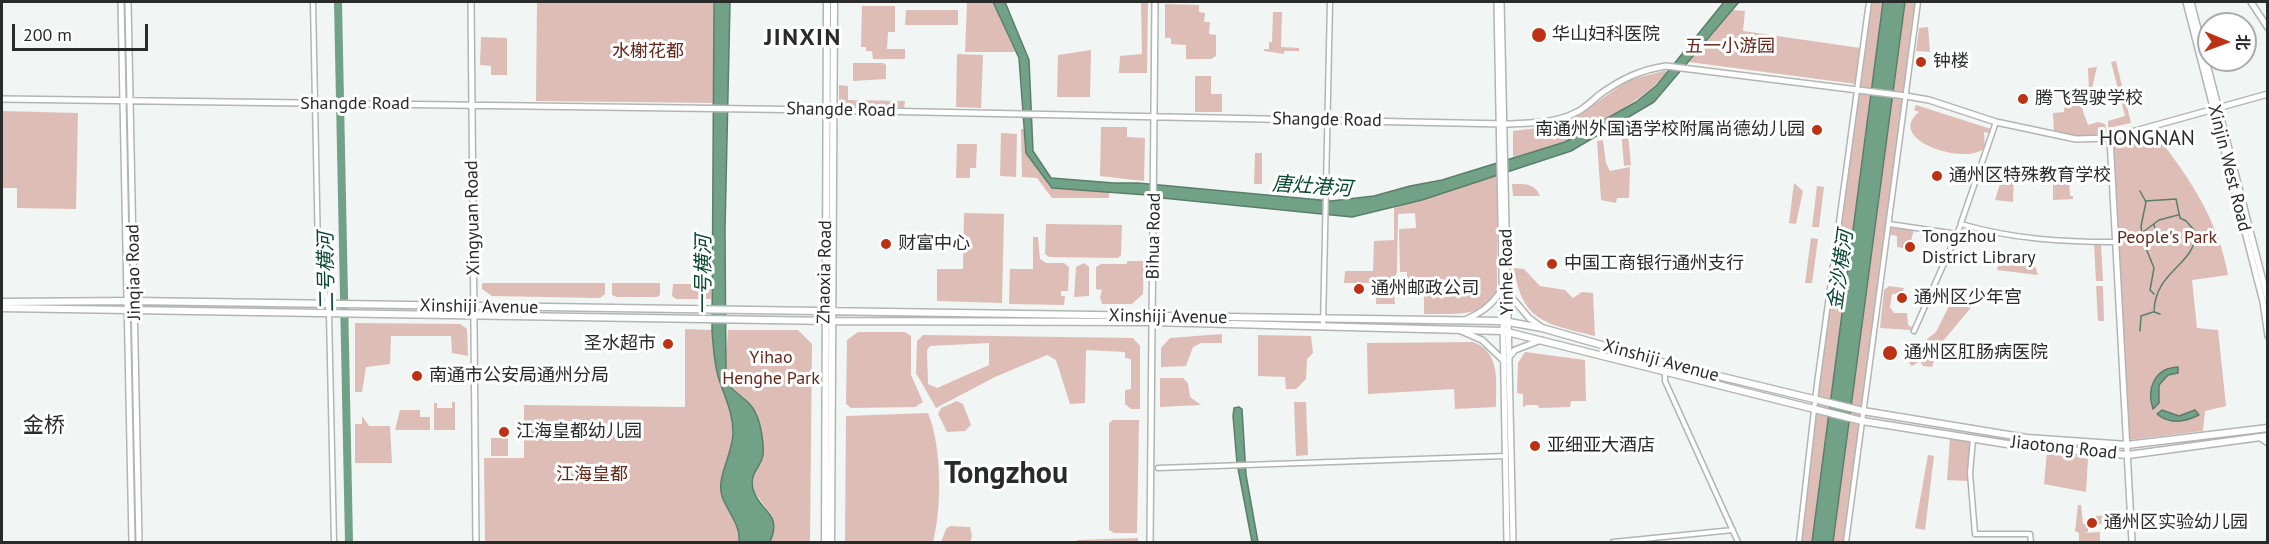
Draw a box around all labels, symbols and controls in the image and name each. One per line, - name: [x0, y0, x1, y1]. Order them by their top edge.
- scale bar: [15, 12, 152, 50]
- north arrow: [2197, 12, 2257, 72]
- text: 200 m: [23, 23, 72, 46]
- district label: JINXIN: [764, 24, 842, 52]
- place label: 华山妇科医院: [1552, 24, 1660, 46]
- marker: 华山妇科医院: [1530, 26, 1548, 44]
- text: 北: [2233, 34, 2253, 50]
- park label: 五一小游园: [1685, 36, 1775, 58]
- park label: 水榭花都: [612, 41, 684, 63]
- place label: 钟楼: [1933, 51, 1969, 73]
- marker: 钟楼: [1914, 55, 1928, 69]
- place label: 腾飞驾驶学校: [2035, 88, 2143, 110]
- marker: 腾飞驾驶学校: [2016, 92, 2030, 106]
- street label: Shangde Road: [300, 93, 410, 115]
- street label: Shangde Road: [786, 98, 896, 122]
- street label: Xinjin West Road: [2203, 102, 2255, 234]
- street label: Shangde Road: [1272, 108, 1382, 132]
- place label: 南通州外国语学校附属尚德幼儿园: [1535, 119, 1805, 141]
- marker: 南通州外国语学校附属尚德幼儿园: [1810, 123, 1824, 137]
- district label: HONGNAN: [2094, 126, 2200, 152]
- street label: Xingyuan Road: [461, 160, 485, 276]
- place label: 通州区特殊教育学校: [1949, 165, 2111, 187]
- marker: 通州区特殊教育学校: [1930, 169, 1944, 183]
- water label: 唐灶港河: [1271, 172, 1353, 202]
- street label: Bihua Road: [1142, 192, 1166, 280]
- street label: Zhaoxia Road: [813, 220, 837, 324]
- street label: Jinqiao Road: [122, 224, 146, 320]
- place label: Tongzhou District Library: [1922, 226, 2036, 268]
- park label: People's Park: [2117, 227, 2217, 249]
- street label: Yinhe Road: [1495, 229, 1519, 315]
- water label: 金沙横河: [1824, 229, 1858, 311]
- water label: 二号横河: [314, 232, 340, 312]
- place label: 财富中心: [898, 233, 970, 255]
- water label: 一号横河: [692, 235, 716, 315]
- marker: 财富中心: [879, 237, 893, 251]
- marker: Tongzhou District Library: [1903, 240, 1917, 254]
- place label: 中国工商银行通州支行: [1564, 253, 1744, 275]
- marker: 中国工商银行通州支行: [1545, 257, 1559, 271]
- place label: 通州邮政公司: [1371, 278, 1479, 300]
- marker: 通州邮政公司: [1352, 282, 1366, 296]
- place label: 通州区少年宫: [1914, 287, 2022, 309]
- marker: 通州区少年宫: [1895, 291, 1909, 305]
- street label: Xinshiji Avenue: [419, 295, 539, 319]
- street label: Xinshiji Avenue: [1108, 305, 1228, 329]
- place label: 圣水超市: [584, 333, 656, 355]
- street label: Xinshiji Avenue: [1601, 335, 1721, 387]
- marker: 圣水超市: [661, 337, 675, 351]
- place label: 通州区肛肠病医院: [1904, 342, 2048, 364]
- marker: 通州区肛肠病医院: [1881, 344, 1899, 362]
- park label: Yihao Henghe Park: [722, 347, 820, 389]
- place label: 南通市公安局通州分局: [429, 365, 609, 387]
- marker: 南通市公安局通州分局: [410, 369, 424, 383]
- district label: 金桥: [23, 413, 65, 439]
- place label: 江海皇都幼儿园: [516, 421, 642, 443]
- marker: 江海皇都幼儿园: [497, 425, 511, 439]
- street label: Jiaotong Road: [2010, 432, 2118, 464]
- place label: 亚细亚大酒店: [1547, 435, 1655, 457]
- marker: 亚细亚大酒店: [1528, 439, 1542, 453]
- district label: Tongzhou: [944, 456, 1068, 492]
- park label: 江海皇都: [556, 464, 628, 486]
- place label: 通州区实验幼儿园: [2104, 512, 2248, 534]
- marker: 通州区实验幼儿园: [2085, 516, 2099, 530]

